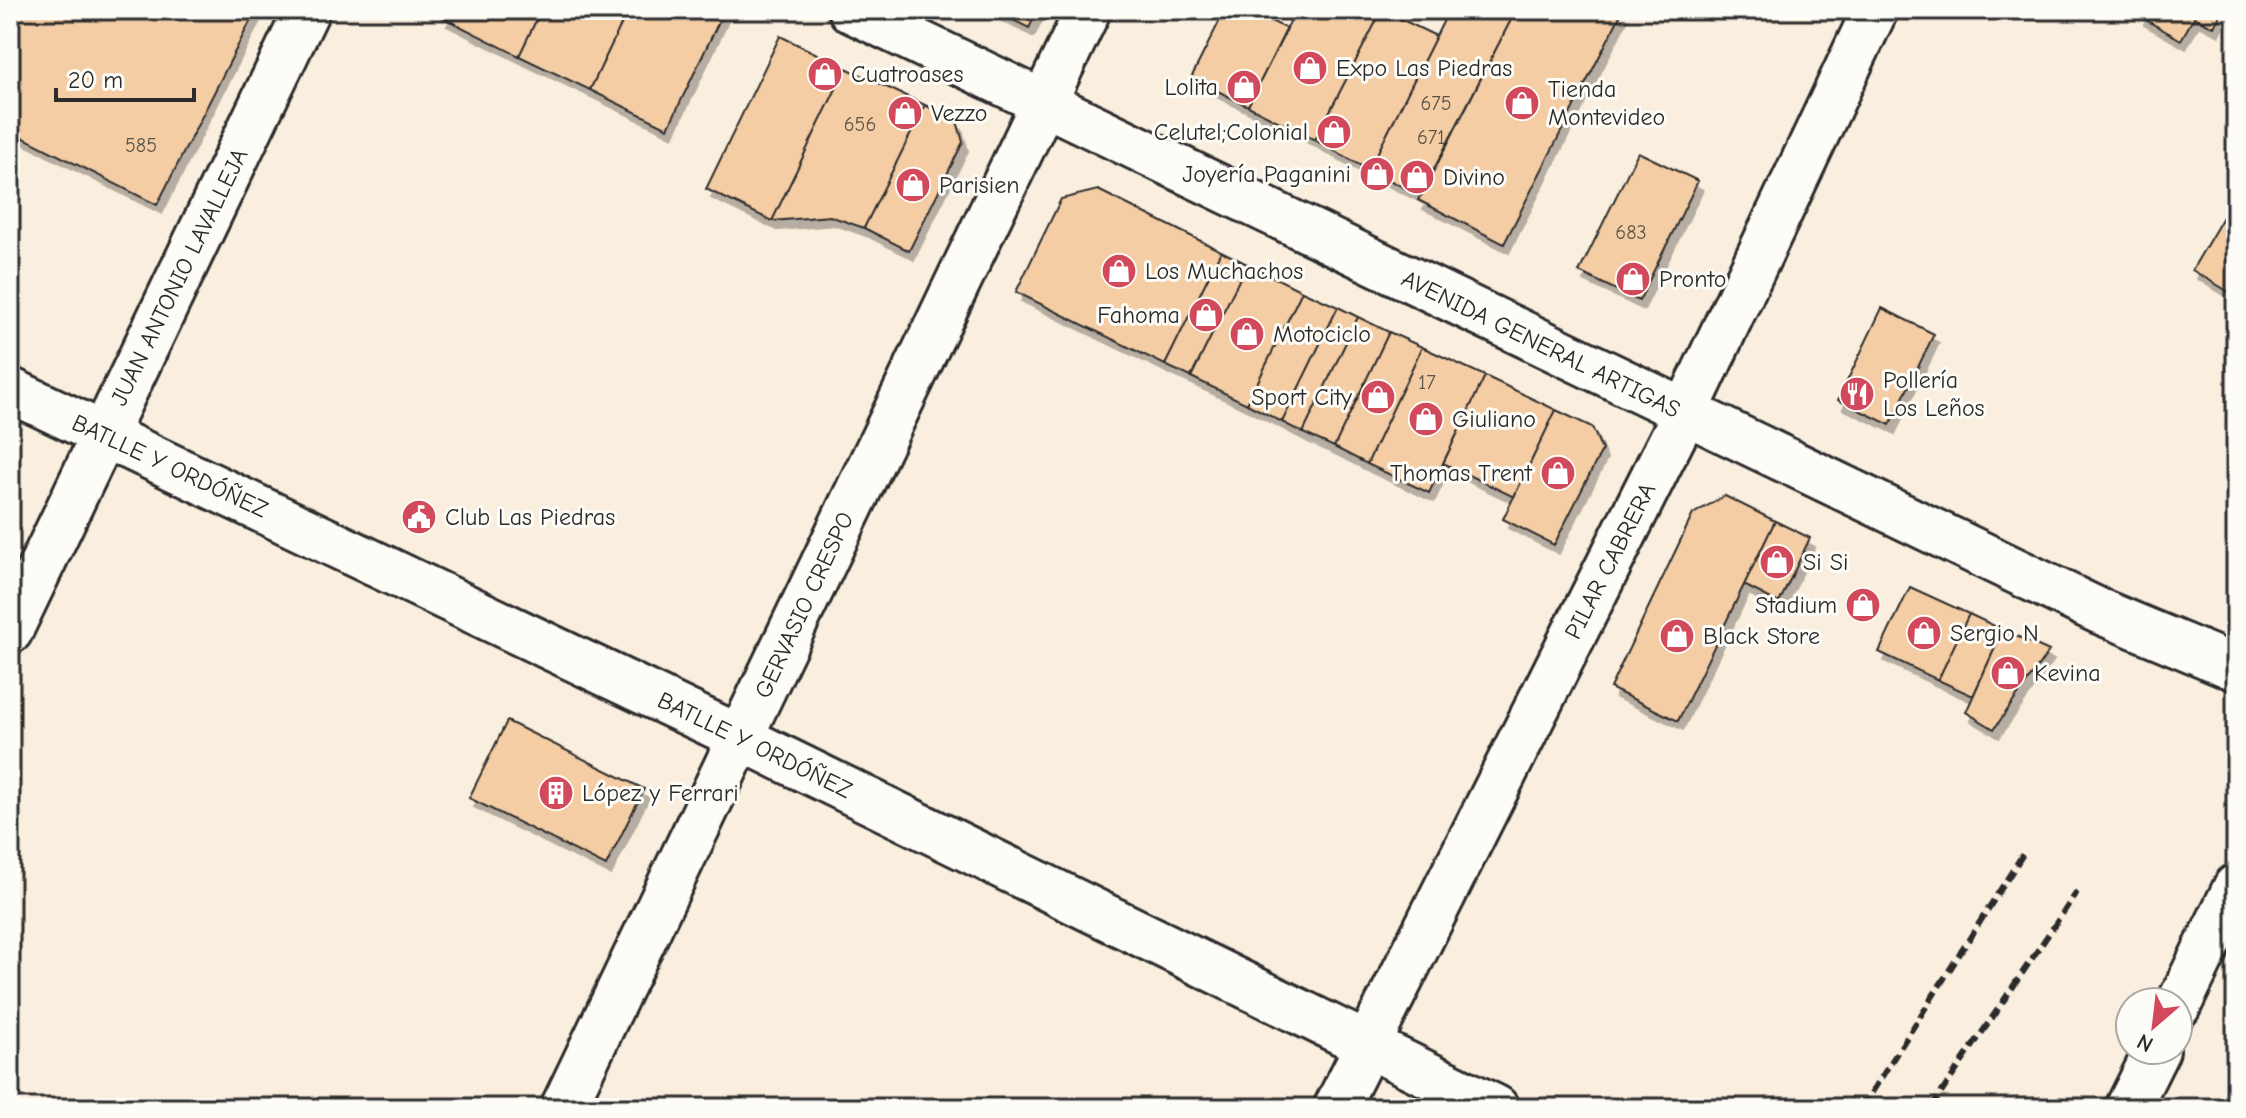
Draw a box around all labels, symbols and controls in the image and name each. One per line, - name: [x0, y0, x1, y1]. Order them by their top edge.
- shop icon: Expo Las Piedras: [1291, 49, 1329, 87]
- scale bar: [56, 52, 194, 102]
- place label: Expo Las Piedras: [1336, 54, 1512, 82]
- shop icon: Cuatroases: [806, 55, 844, 93]
- place label: Cuatroases: [851, 60, 963, 88]
- text: 20 m: [68, 66, 123, 94]
- shop icon: Lolita: [1225, 68, 1263, 106]
- place label: Lolita: [1164, 73, 1218, 101]
- place label: Tienda Montevideo: [1548, 75, 1665, 131]
- shop icon: Tienda Montevideo: [1503, 84, 1541, 122]
- house number: 675: [1420, 92, 1452, 115]
- shop icon: Vezzo: [886, 94, 924, 132]
- place label: Vezzo: [931, 99, 987, 127]
- house number: 656: [844, 113, 876, 136]
- shop icon: Celutel;Colonial: [1315, 113, 1353, 151]
- place label: Celutel;Colonial: [1154, 118, 1308, 146]
- house number: 671: [1417, 126, 1445, 149]
- house number: 585: [125, 134, 157, 157]
- street label: JUAN ANTONIO LAVALLEJA: [104, 144, 254, 410]
- shop icon: Joyería Paganini: [1358, 155, 1396, 193]
- shop icon: Divino: [1398, 158, 1436, 196]
- place label: Joyería Paganini: [1182, 160, 1351, 188]
- place label: Divino: [1443, 163, 1505, 191]
- shop icon: Parisien: [894, 166, 932, 204]
- place label: Parisien: [939, 171, 1020, 199]
- house number: 683: [1615, 221, 1647, 244]
- shop icon: Los Muchachos: [1100, 252, 1138, 290]
- place label: Los Muchachos: [1145, 257, 1303, 285]
- shop icon: Pronto: [1614, 260, 1652, 298]
- street label: AVENIDA GENERAL ARTIGAS: [1397, 264, 1685, 424]
- place label: Pronto: [1659, 265, 1726, 293]
- shop icon: Fahoma: [1187, 296, 1225, 334]
- place label: Fahoma: [1097, 301, 1180, 329]
- shop icon: Motociclo: [1228, 315, 1266, 353]
- place label: Motociclo: [1273, 320, 1371, 348]
- place label: Pollería Los Leños: [1883, 366, 1985, 422]
- house number: 17: [1418, 371, 1436, 394]
- restaurant icon: Pollería Los Leños: [1838, 375, 1876, 413]
- shop icon: Sport City: [1359, 378, 1397, 416]
- place label: Sport City: [1251, 383, 1352, 411]
- shop icon: Giuliano: [1407, 400, 1445, 438]
- place label: Giuliano: [1452, 405, 1536, 433]
- street label: BATLLE Y ORDÓÑEZ: [68, 408, 272, 524]
- shop icon: Thomas Trent: [1539, 454, 1577, 492]
- place label: Thomas Trent: [1390, 459, 1533, 487]
- street label: PILAR CABRERA: [1559, 478, 1661, 644]
- public building icon: Club Las Piedras: [400, 498, 438, 536]
- place label: Club Las Piedras: [445, 503, 615, 531]
- street label: GERVASIO CRESPO: [749, 507, 859, 703]
- shop icon: Si Si: [1758, 543, 1796, 581]
- place label: Si Si: [1803, 548, 1848, 576]
- shop icon: Stadium: [1844, 586, 1882, 624]
- place label: Stadium: [1755, 591, 1837, 619]
- shop icon: Sergio N: [1905, 614, 1943, 652]
- shop icon: Black Store: [1658, 617, 1696, 655]
- place label: Sergio N: [1950, 619, 2039, 647]
- place label: Black Store: [1703, 622, 1820, 650]
- shop icon: Kevina: [1989, 654, 2027, 692]
- place label: Kevina: [2034, 659, 2101, 687]
- street label: BATLLE Y ORDÓÑEZ: [653, 686, 857, 804]
- building icon: López y Ferrari: [537, 774, 575, 812]
- place label: López y Ferrari: [582, 779, 739, 807]
- north arrow: [2114, 986, 2194, 1066]
- text: N: [2133, 1028, 2158, 1058]

